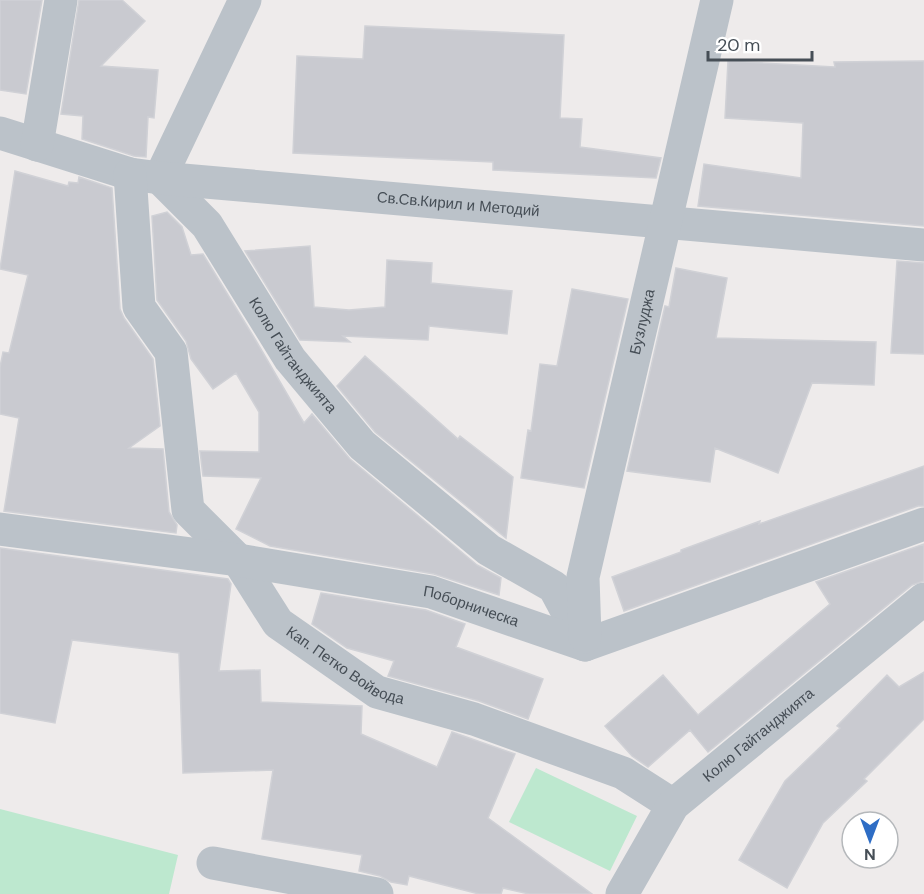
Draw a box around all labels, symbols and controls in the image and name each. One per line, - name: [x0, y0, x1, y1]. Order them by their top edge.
- scale bar: [708, 24, 812, 62]
- text: 20 m: [717, 33, 760, 57]
- street label: Св.Св.Кирил и Методий: [376, 187, 541, 221]
- street label: Бузлуджа: [625, 286, 660, 357]
- street label: Колю Гайтанджията: [244, 294, 342, 418]
- street label: Поборническа: [422, 581, 522, 632]
- street label: Кап. Петко Войвода: [282, 622, 407, 709]
- street label: Колю Гайтанджията: [698, 683, 819, 787]
- north arrow: [840, 810, 900, 870]
- text: N: [864, 844, 876, 865]

